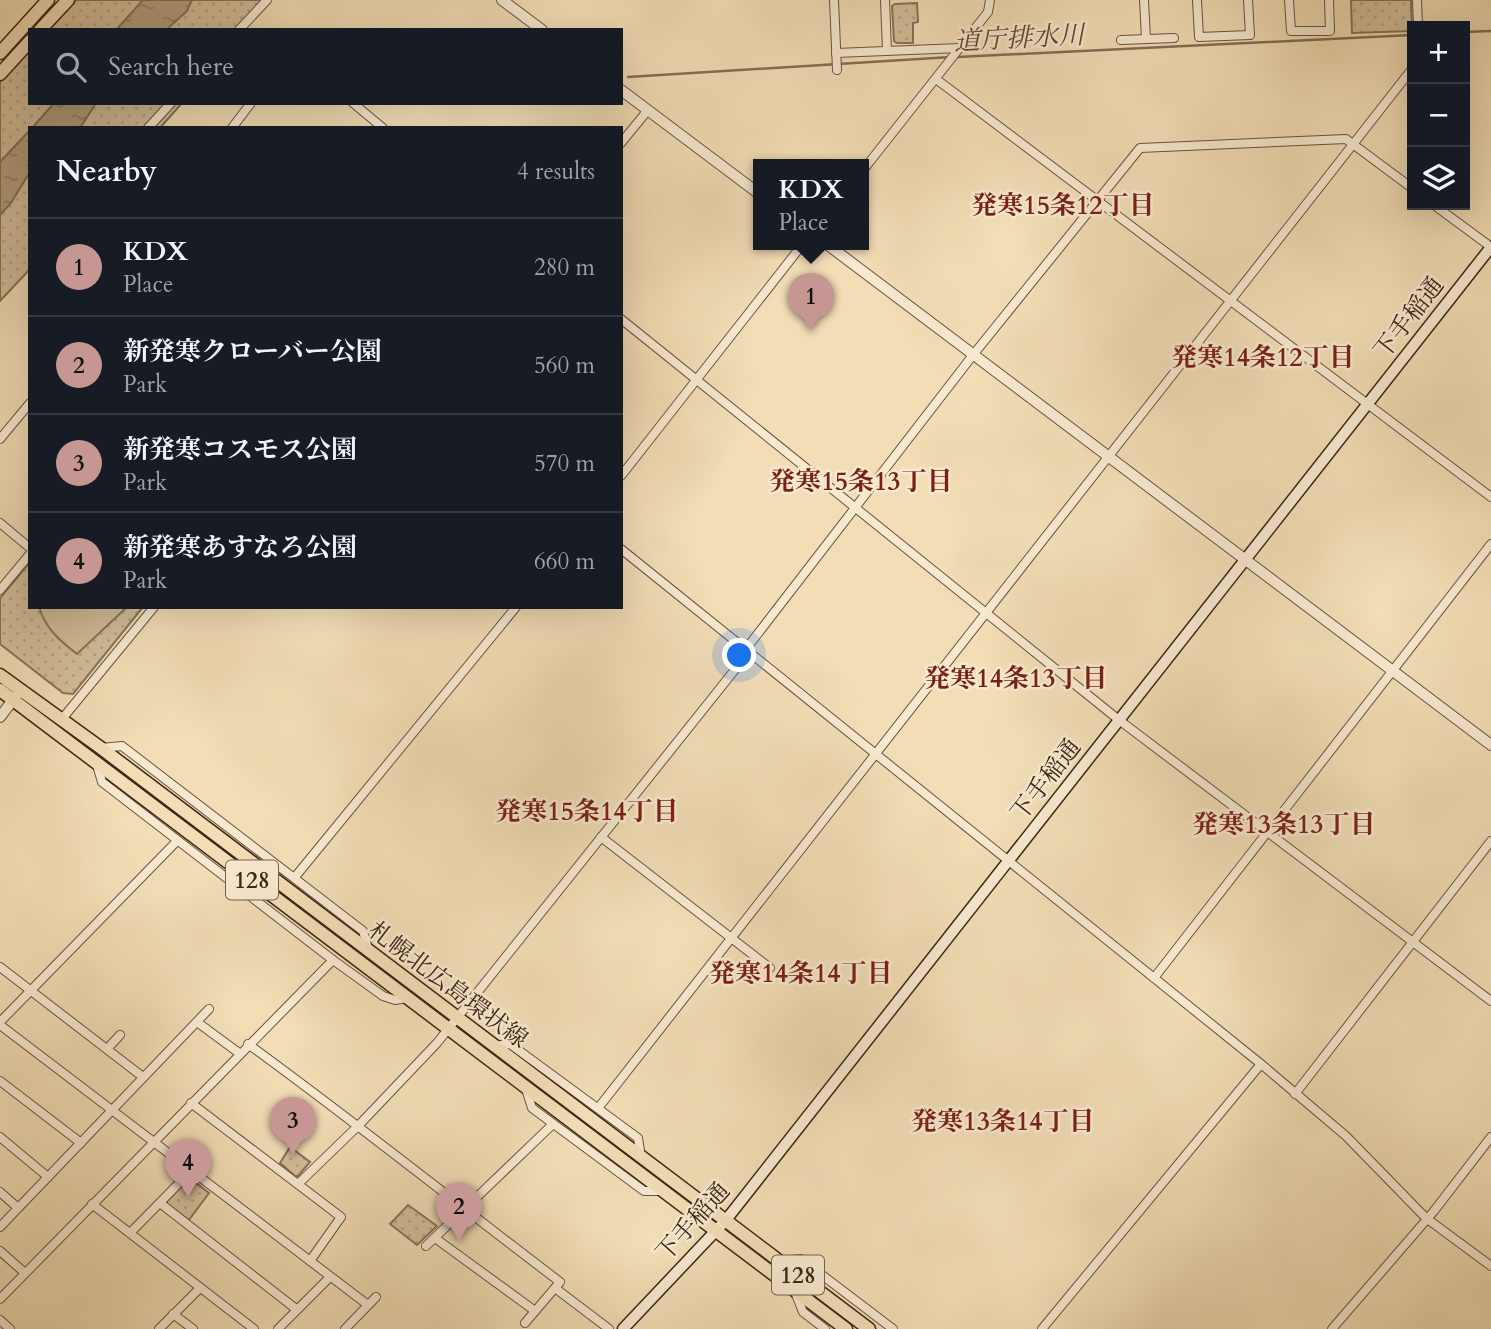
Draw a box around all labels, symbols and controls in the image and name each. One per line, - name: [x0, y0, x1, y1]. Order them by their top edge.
- water label: 道庁排水川: [953, 17, 1088, 59]
- map controls: [1407, 21, 1470, 210]
- button: +: [1407, 21, 1470, 84]
- search box: [28, 28, 623, 105]
- icon: search: [52, 48, 90, 86]
- text: Search here: [108, 49, 234, 84]
- button: −: [1407, 84, 1470, 147]
- button: layers: [1407, 147, 1470, 210]
- text: Nearby: [56, 151, 157, 192]
- text: 4 results: [517, 156, 595, 187]
- popup: [753, 159, 869, 250]
- text: KDX: [778, 172, 844, 207]
- district label: 発寒15条12丁目: [971, 188, 1155, 223]
- text: Place: [778, 207, 829, 238]
- text: KDX: [123, 234, 188, 269]
- text: 1: [73, 252, 85, 283]
- text: 280 m: [534, 252, 595, 283]
- text: Place: [123, 269, 173, 300]
- street label: 下手稲通: [1366, 270, 1452, 366]
- pin: 1: [788, 273, 834, 331]
- text: 新発寒クローバー公園: [123, 334, 382, 369]
- district label: 発寒14条12丁目: [1171, 340, 1355, 375]
- text: 2: [73, 350, 85, 381]
- text: 560 m: [534, 350, 595, 381]
- text: Park: [123, 369, 167, 400]
- text: 新発寒コスモス公園: [123, 432, 357, 467]
- text: 3: [73, 448, 85, 479]
- text: 570 m: [534, 448, 595, 479]
- district label: 発寒15条13丁目: [769, 464, 953, 499]
- text: Park: [123, 467, 167, 498]
- text: 新発寒あすなろ公園: [123, 530, 357, 565]
- text: 4: [73, 546, 85, 577]
- text: 660 m: [534, 546, 595, 577]
- text: Park: [123, 565, 167, 596]
- your location: [722, 638, 756, 672]
- district label: 発寒14条13丁目: [924, 661, 1108, 696]
- street label: 下手稲通: [1003, 732, 1089, 828]
- district label: 発寒15条14丁目: [495, 794, 679, 829]
- district label: 発寒13条13丁目: [1192, 807, 1376, 842]
- road number: 128: [226, 860, 278, 900]
- street label: 札幌北広島環状線: [361, 914, 535, 1056]
- district label: 発寒14条14丁目: [709, 956, 893, 991]
- pin: 3: [270, 1097, 316, 1155]
- district label: 発寒13条14丁目: [911, 1104, 1095, 1139]
- pin: 4: [165, 1139, 211, 1197]
- street label: 下手稲通: [649, 1175, 737, 1269]
- pin: 2: [436, 1183, 482, 1241]
- road number: 128: [772, 1256, 824, 1294]

